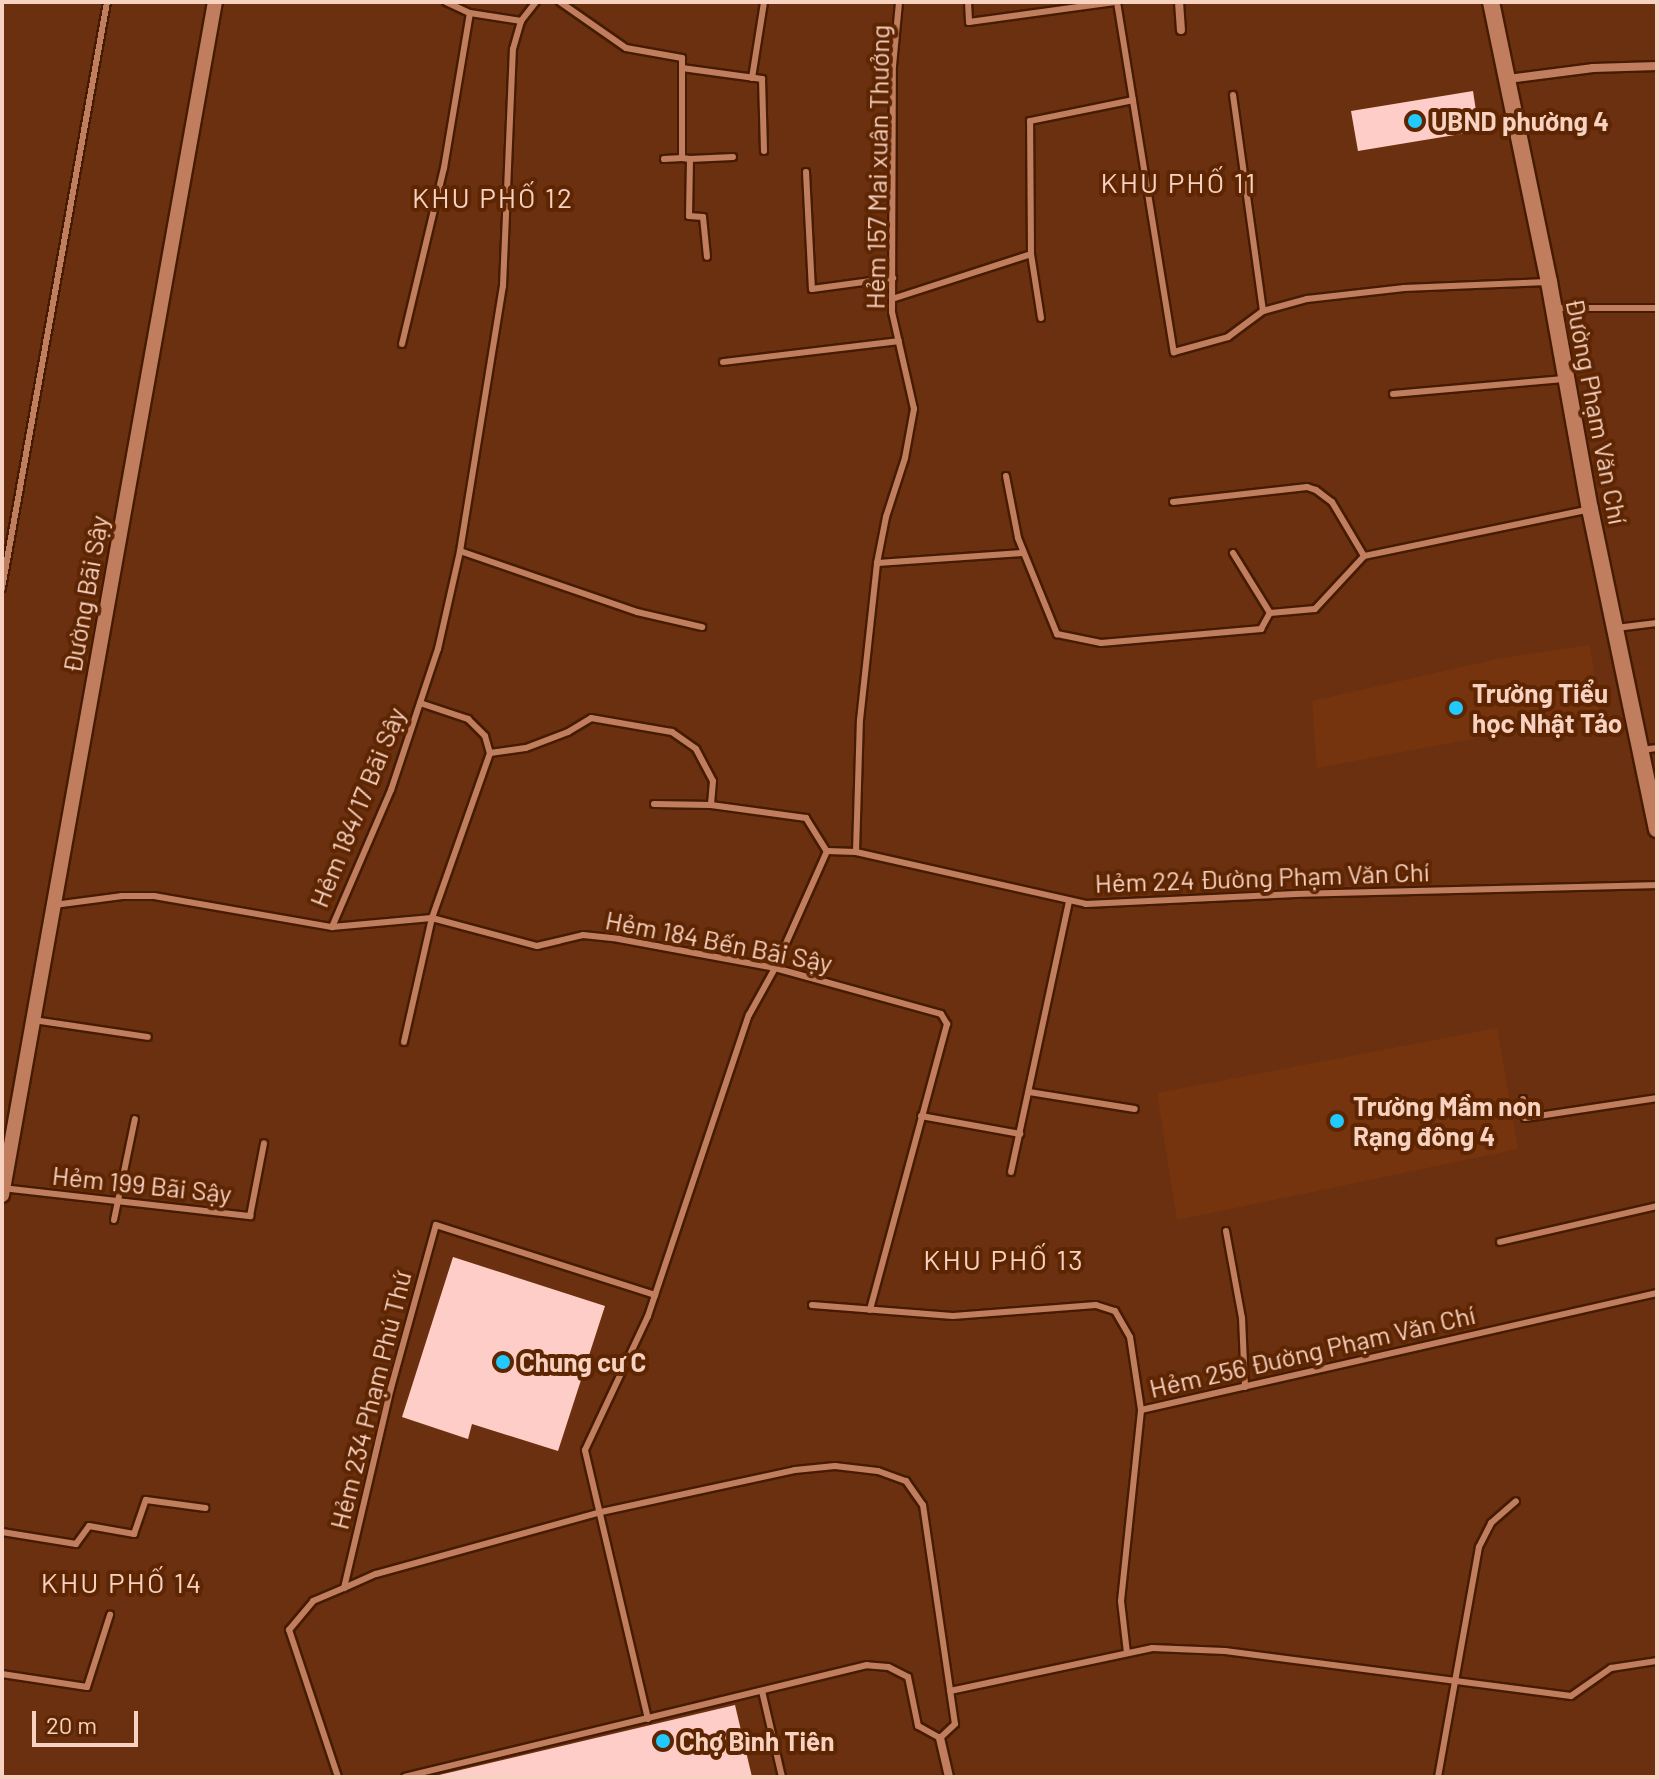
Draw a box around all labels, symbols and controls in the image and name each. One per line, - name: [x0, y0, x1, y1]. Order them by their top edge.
- street label: Hẻm 157 Mai xuân Thưởng: [859, 24, 895, 310]
- place label: UBND phường 4: [1431, 105, 1609, 137]
- marker: UBND phường 4: [1406, 112, 1424, 130]
- district label: KHU PHỐ 11: [1101, 165, 1257, 199]
- district label: KHU PHỐ 12: [412, 180, 574, 214]
- street label: Đường Phạm Văn Chí: [1560, 295, 1634, 527]
- street label: Đường Bãi Sậy: [56, 513, 114, 675]
- place label: Trường Tiểu học Nhật Tảo: [1472, 677, 1622, 738]
- marker: Trường Tiểu học Nhật Tảo: [1447, 699, 1465, 717]
- street label: Hẻm 184/17 Bãi Sậy: [303, 702, 411, 912]
- street label: Hẻm 224 Đường Phạm Văn Chí: [1094, 856, 1430, 898]
- street label: Hẻm 184 Bến Bãi Sậy: [603, 904, 835, 978]
- place label: Trường Mầm non Rạng đông 4: [1353, 1090, 1541, 1152]
- marker: Trường Mầm non Rạng đông 4: [1328, 1112, 1346, 1130]
- street label: Hẻm 199 Bãi Sậy: [51, 1159, 233, 1209]
- district label: KHU PHỐ 13: [923, 1242, 1085, 1276]
- street label: Hẻm 234 Phạm Phú Thứ: [323, 1268, 417, 1532]
- street label: Hẻm 256 Đường Phạm Văn Chí: [1146, 1298, 1478, 1404]
- place label: Chung cư C: [519, 1346, 646, 1378]
- marker: Chung cư C: [494, 1353, 512, 1371]
- district label: KHU PHỐ 14: [41, 1565, 203, 1599]
- scale bar: [36, 1695, 142, 1745]
- text: 20 m: [46, 1710, 97, 1739]
- place label: Chợ Bình Tiên: [679, 1725, 834, 1757]
- marker: Chợ Bình Tiên: [654, 1732, 672, 1750]

